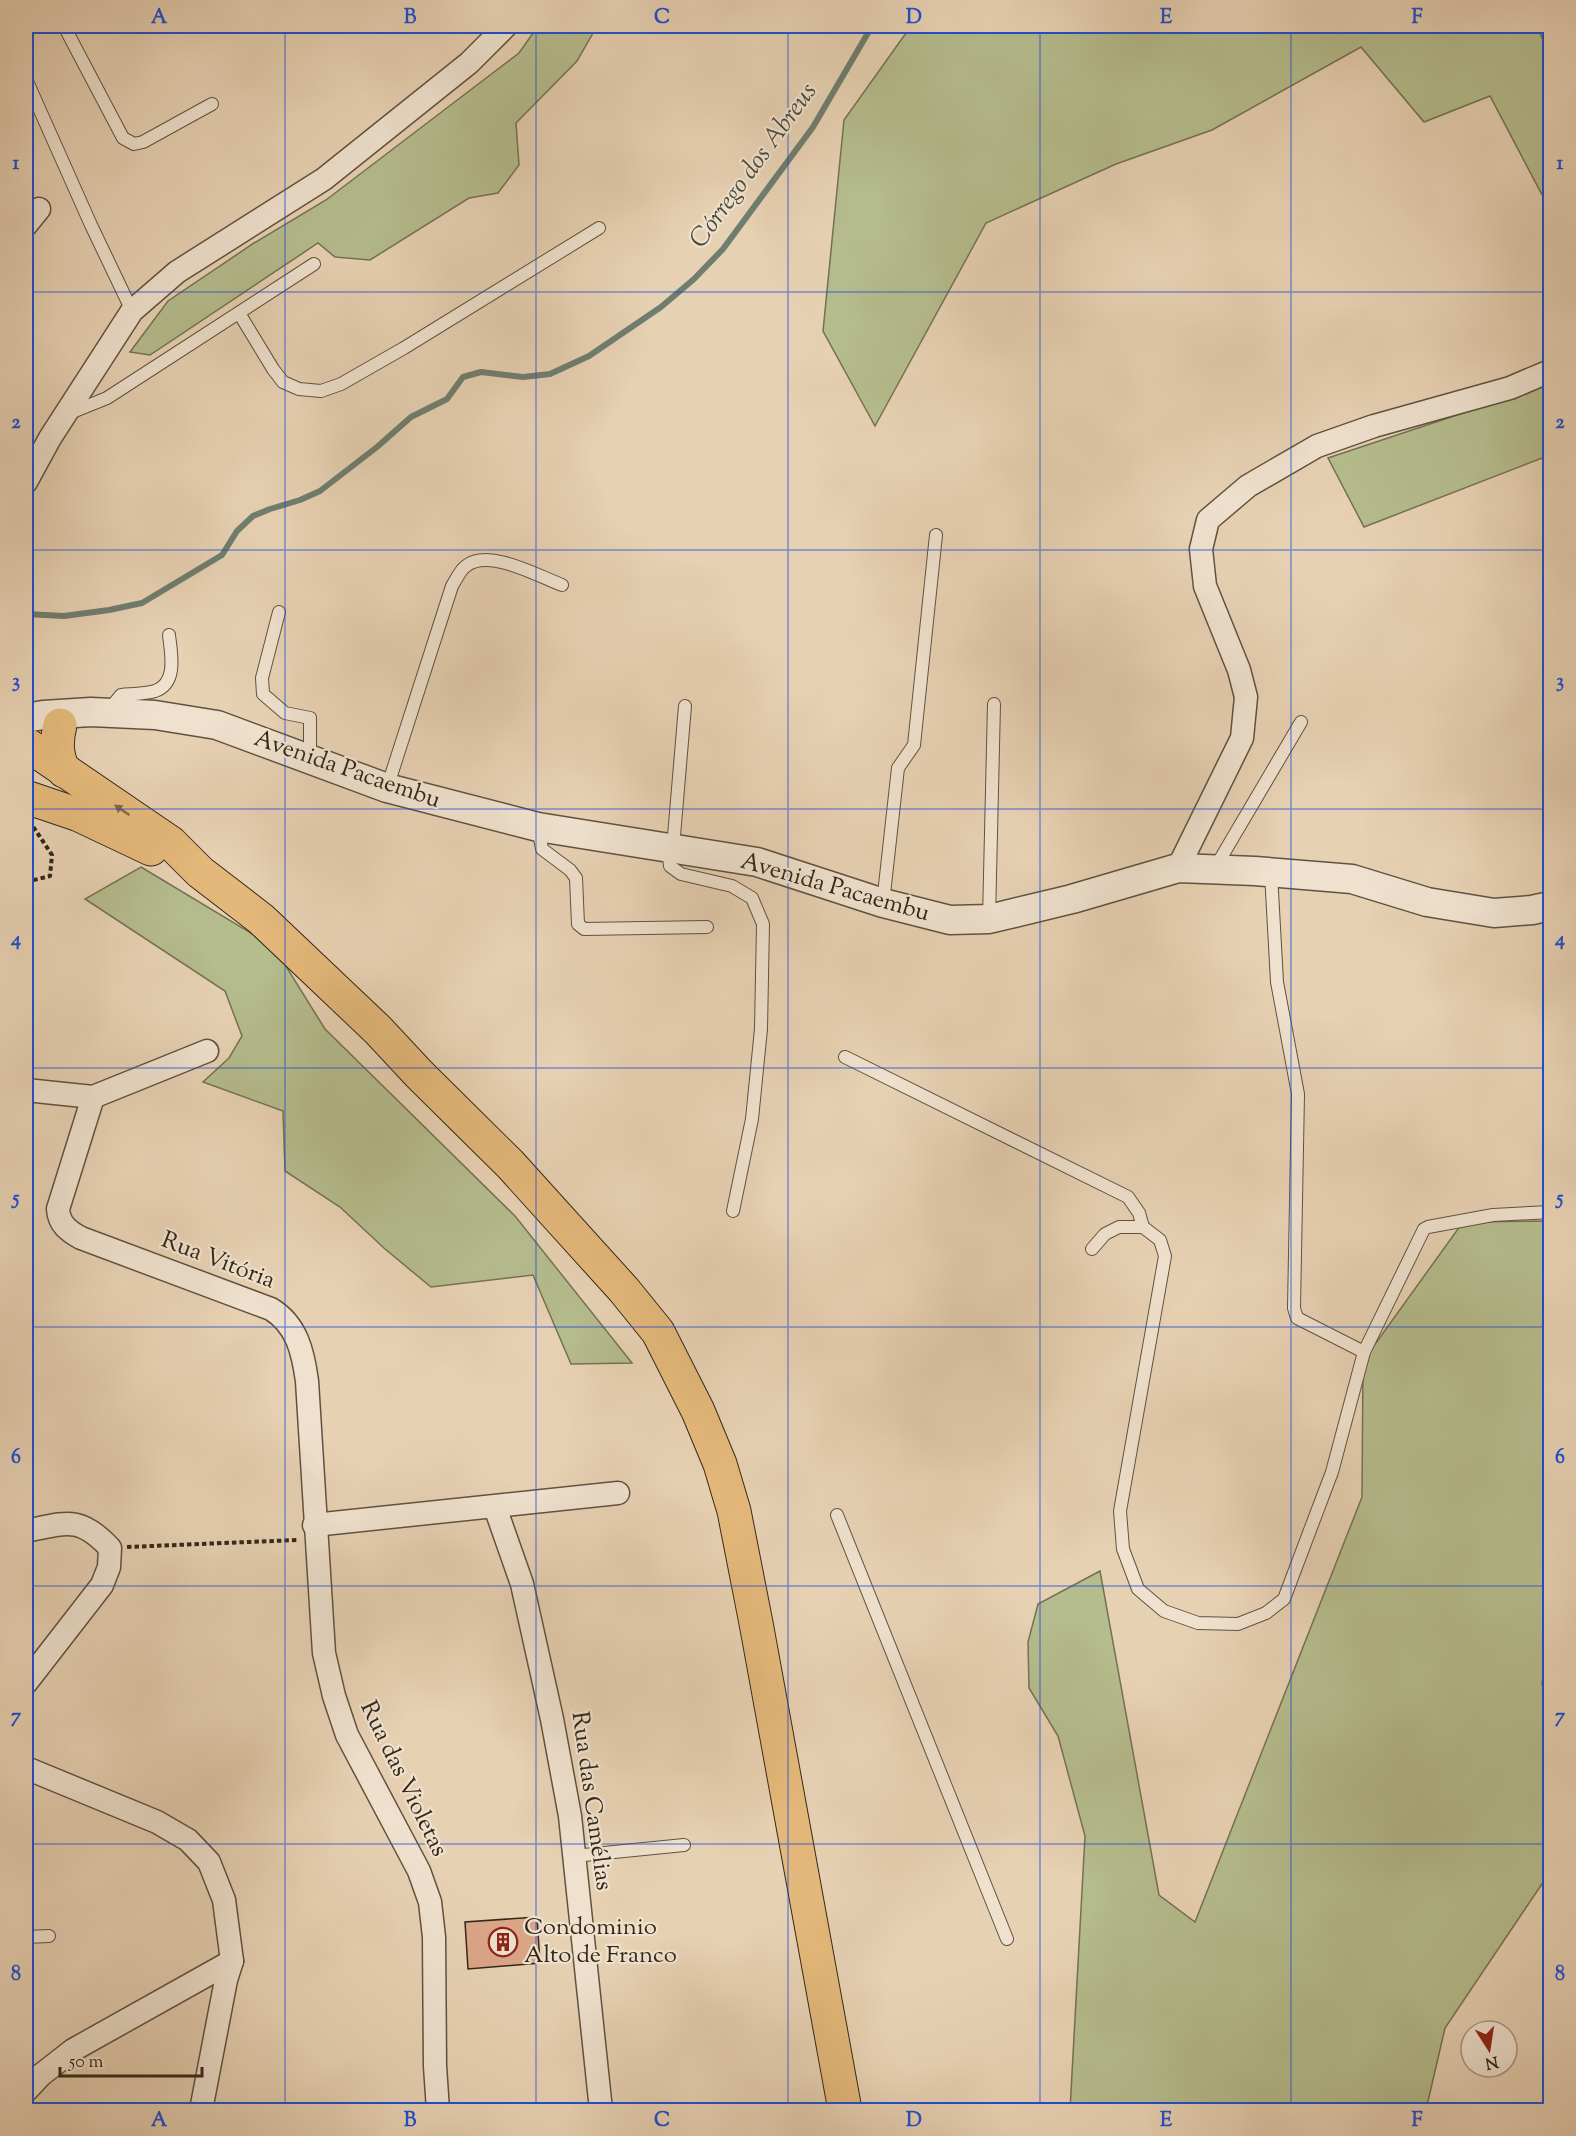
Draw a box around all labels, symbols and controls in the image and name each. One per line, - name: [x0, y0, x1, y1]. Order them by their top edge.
- text: A: [151, 4, 168, 33]
- text: B: [404, 4, 417, 33]
- text: C: [654, 4, 670, 33]
- text: D: [906, 4, 922, 33]
- text: E: [1160, 4, 1173, 33]
- text: F: [1411, 4, 1423, 33]
- water label: Córrego dos Abreus: [681, 76, 827, 256]
- text: 1: [13, 150, 20, 179]
- text: 1: [1557, 150, 1564, 179]
- text: 2: [11, 409, 21, 438]
- text: 2: [1555, 409, 1565, 438]
- text: 3: [12, 668, 20, 697]
- text: 3: [1556, 668, 1564, 697]
- street label: Avenida Pacaembu: [249, 722, 445, 818]
- one-way arrow: [113, 804, 130, 815]
- street label: Avenida Pacaembu: [737, 845, 934, 931]
- text: 4: [10, 926, 21, 955]
- text: 4: [1554, 926, 1565, 955]
- text: 5: [11, 1185, 20, 1214]
- text: 5: [1555, 1185, 1564, 1214]
- street label: Rua Vitória: [156, 1224, 280, 1298]
- text: 6: [11, 1444, 21, 1473]
- text: 6: [1555, 1444, 1565, 1473]
- street label: Rua das Violetas: [351, 1695, 455, 1863]
- text: 7: [11, 1703, 22, 1732]
- text: 7: [1555, 1703, 1566, 1732]
- street label: Rua das Camélias: [562, 1709, 620, 1893]
- place label: Condominio Alto de Franco: [524, 1911, 677, 1973]
- building icon: Condominio Alto de Franco: [487, 1926, 519, 1958]
- text: 8: [11, 1961, 21, 1990]
- text: 8: [1555, 1961, 1565, 1990]
- north arrow: [1459, 2019, 1519, 2079]
- scale bar: [60, 2040, 202, 2078]
- text: N: [1483, 2049, 1500, 2074]
- text: 50 m: [68, 2050, 104, 2076]
- text: A: [151, 2107, 168, 2136]
- text: B: [404, 2107, 417, 2136]
- text: C: [654, 2107, 670, 2136]
- text: D: [906, 2107, 922, 2136]
- text: E: [1160, 2107, 1173, 2136]
- text: F: [1411, 2107, 1423, 2136]

